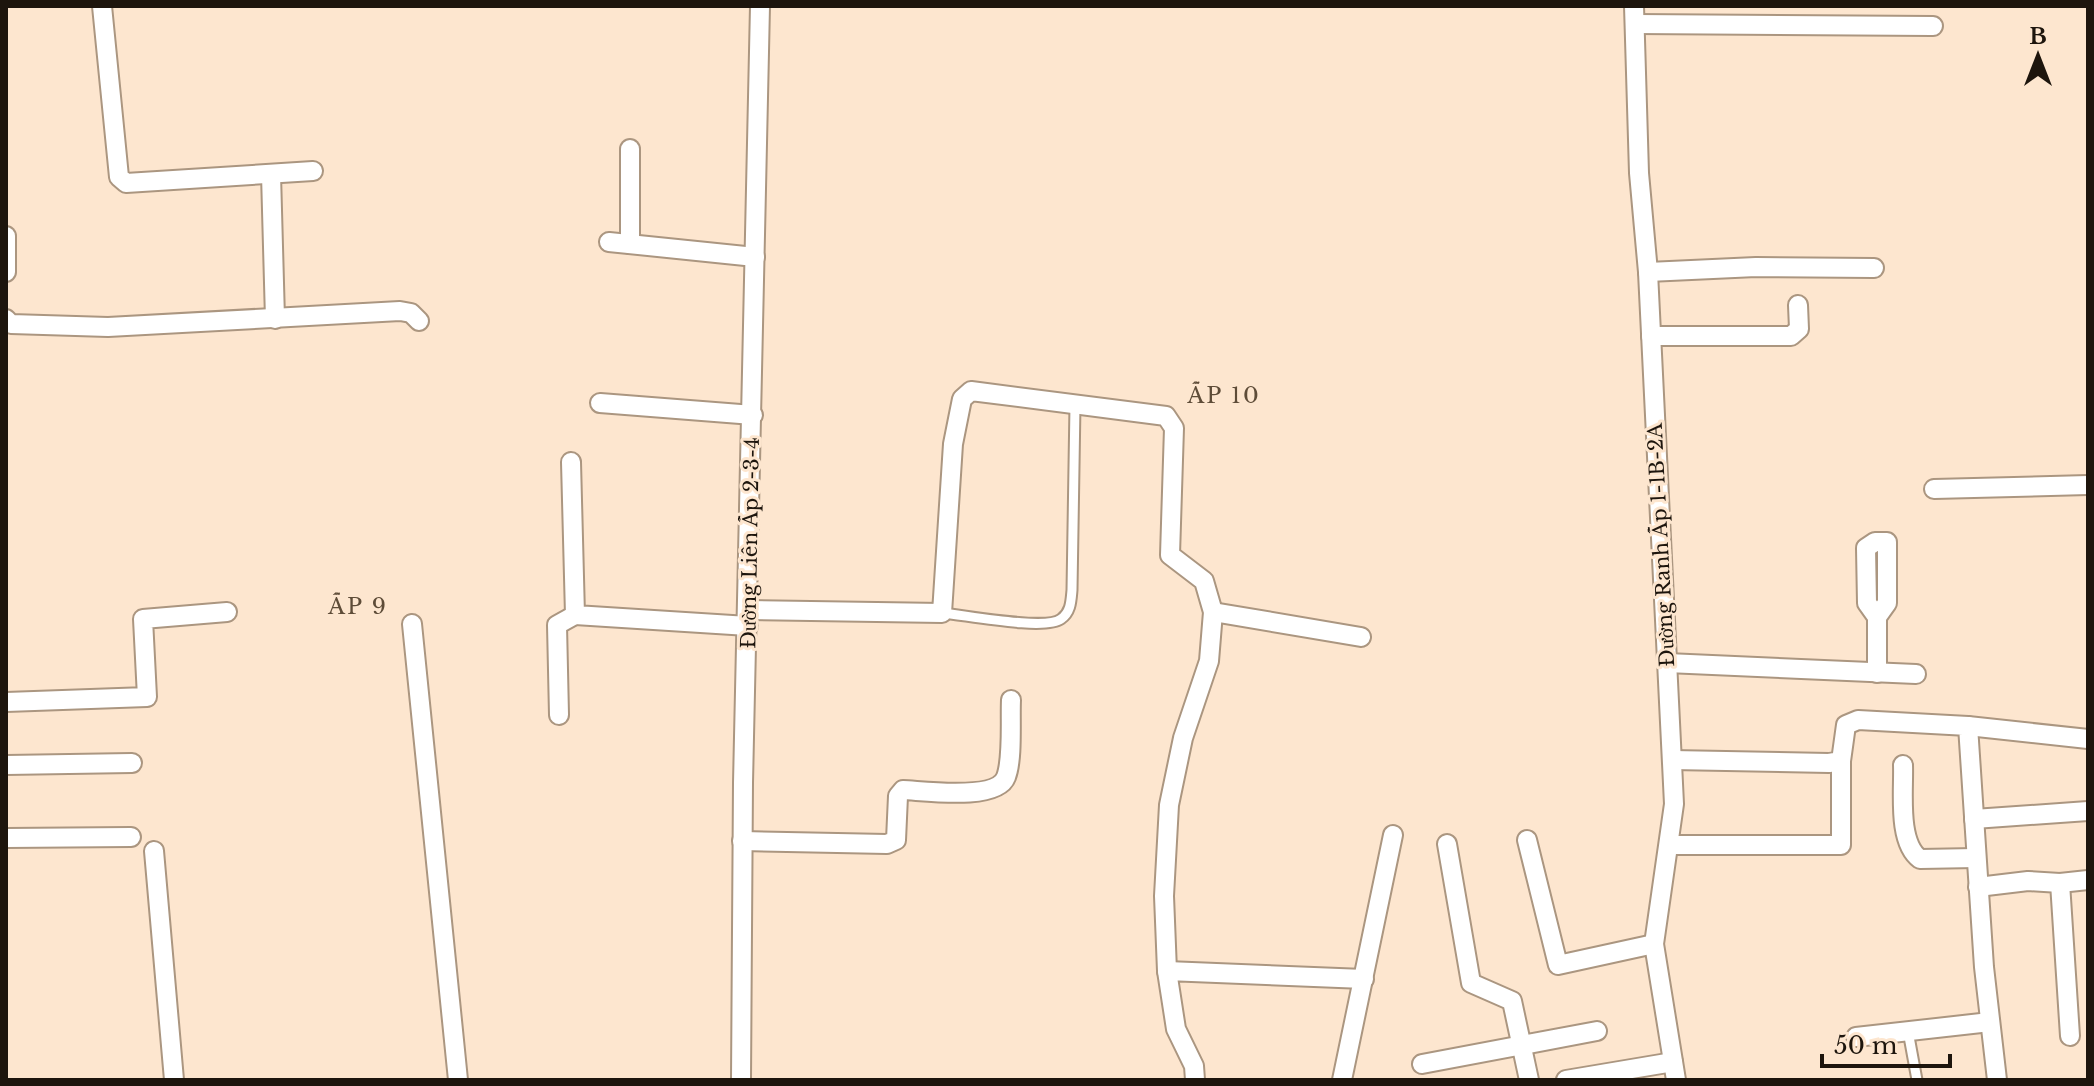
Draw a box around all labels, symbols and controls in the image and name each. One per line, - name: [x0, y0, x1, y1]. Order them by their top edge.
- north arrow: [1998, 16, 2078, 96]
- text: B: [2029, 23, 2047, 50]
- district label: ẤP 10: [1186, 381, 1261, 409]
- street label: Đường Ranh Ấp 1-1B-2A: [1642, 422, 1679, 667]
- street label: Đường Liên Ấp 2-3-4: [735, 437, 764, 649]
- district label: ẤP 9: [327, 592, 388, 620]
- scale bar: [1822, 1018, 1950, 1068]
- text: 50 m: [1834, 1031, 1898, 1060]

